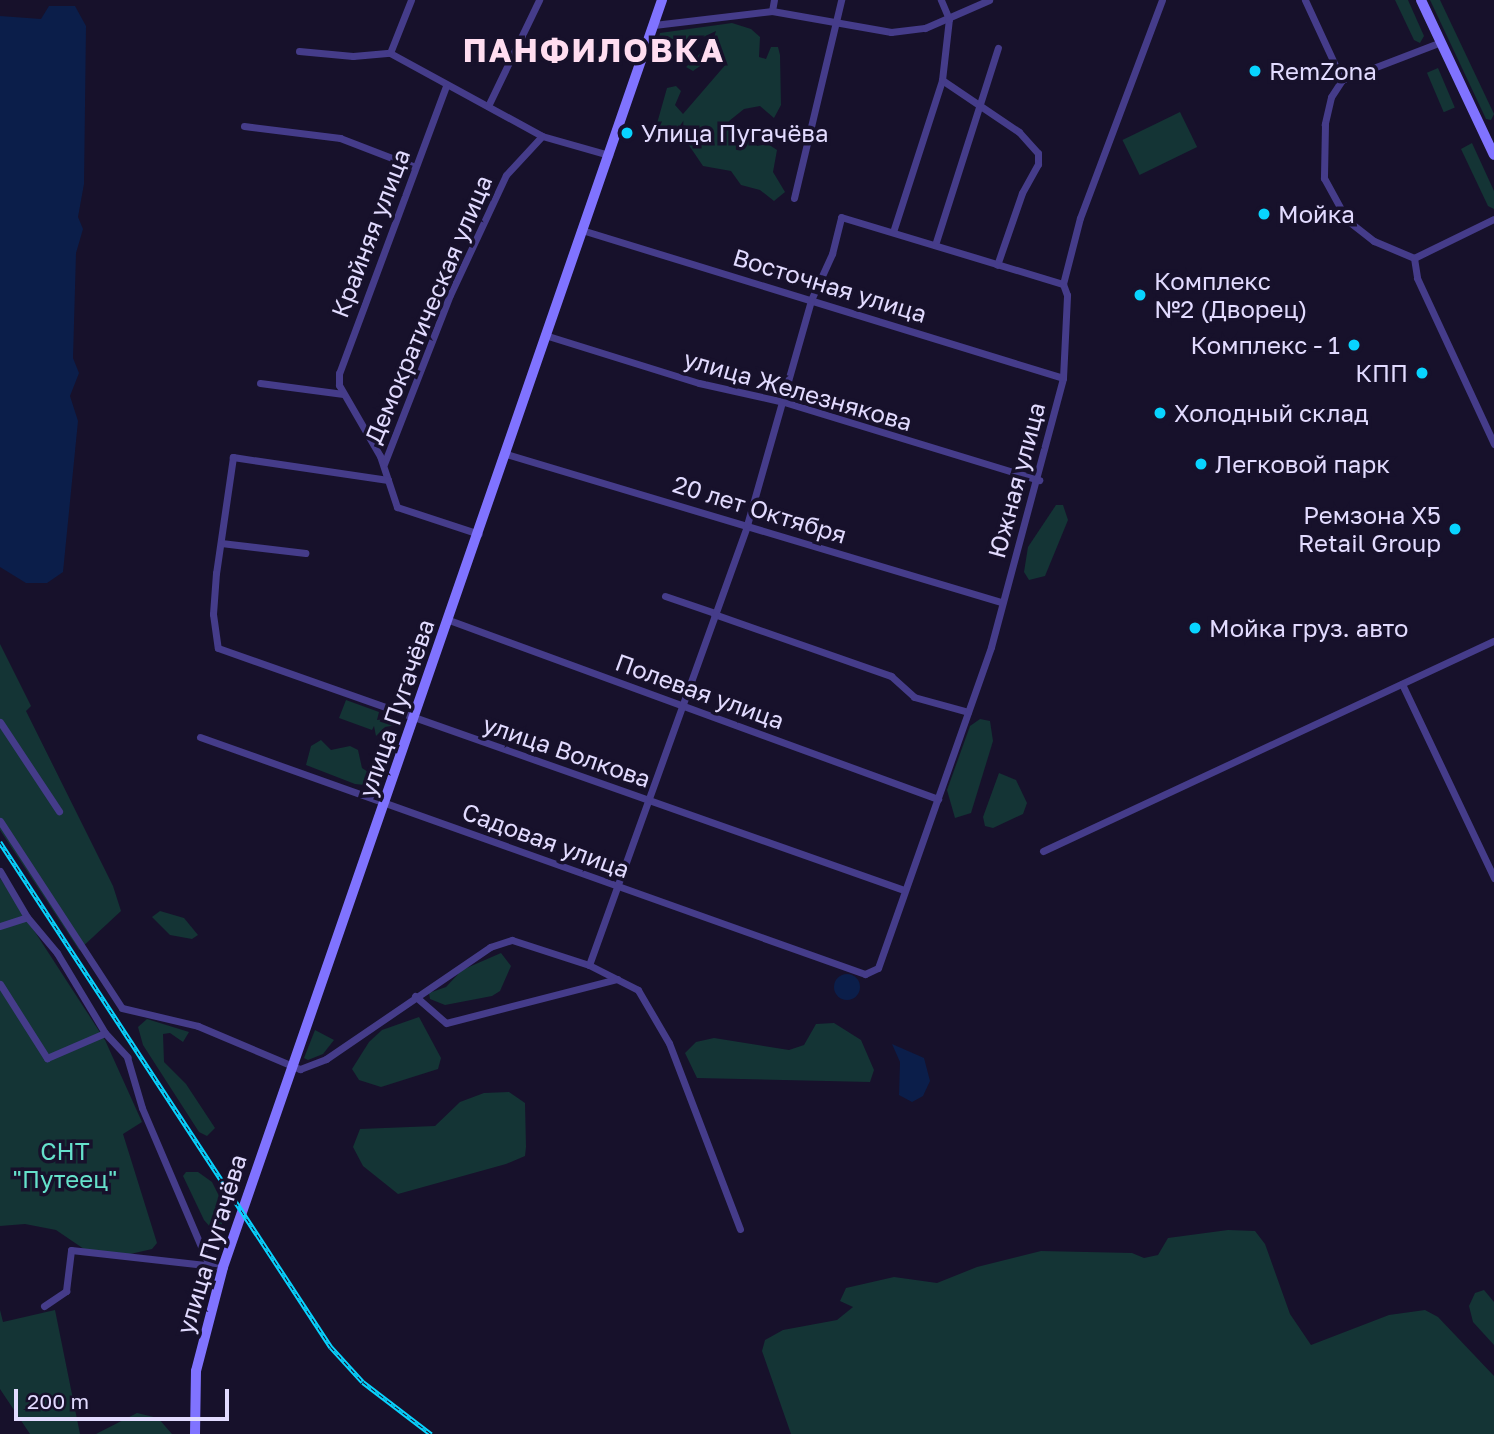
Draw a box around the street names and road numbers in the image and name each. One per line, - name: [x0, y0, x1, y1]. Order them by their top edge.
- street label: Крайняя улица: [325, 145, 415, 321]
- street label: Демократическая улица: [358, 171, 498, 447]
- street label: Восточная улица: [730, 242, 930, 328]
- street label: улица Железнякова: [680, 344, 916, 436]
- street label: Южная улица: [981, 399, 1051, 561]
- street label: 20 лет Октября: [670, 469, 850, 549]
- street label: улица Пугачёва: [352, 615, 440, 801]
- street label: Полевая улица: [612, 647, 788, 735]
- street label: улица Волкова: [479, 709, 655, 793]
- street label: Садовая улица: [458, 796, 634, 884]
- street label: улица Пугачёва: [170, 1151, 252, 1337]

